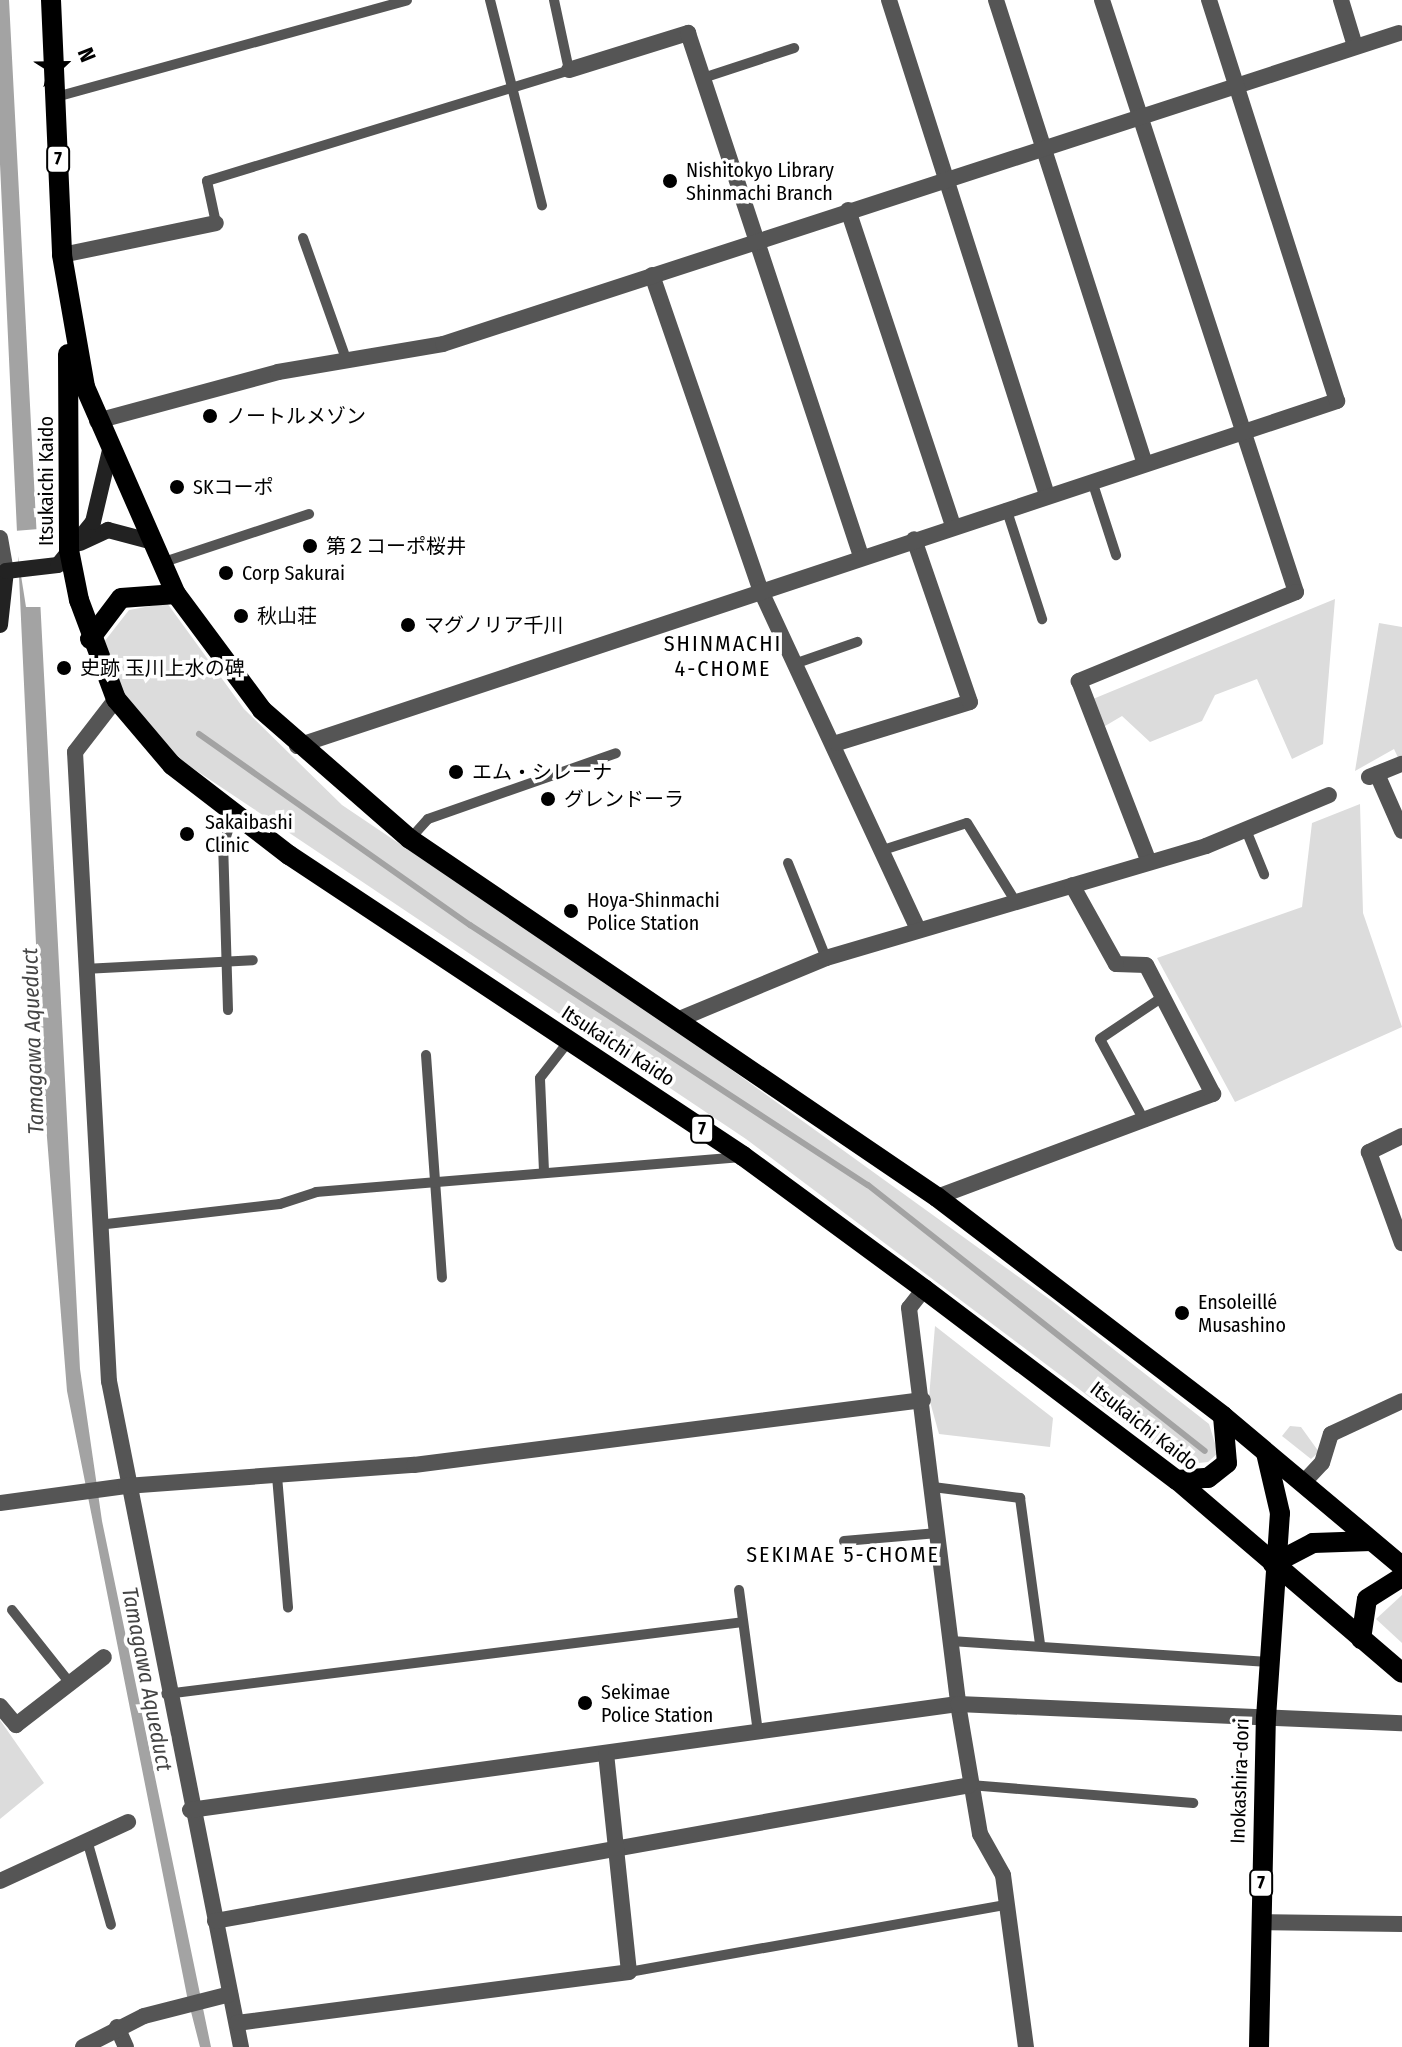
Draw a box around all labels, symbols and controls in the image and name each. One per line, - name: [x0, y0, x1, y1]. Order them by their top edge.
- north arrow: [24, 24, 104, 104]
- text: N: [72, 44, 102, 66]
- road number: 7: [46, 145, 70, 173]
- place label: Nishitokyo Library Shinmachi Branch: [686, 158, 834, 205]
- marker: Nishitokyo Library Shinmachi Branch: [661, 172, 679, 190]
- place label: ノートルメゾン: [226, 404, 366, 428]
- marker: ノートルメゾン: [201, 407, 219, 425]
- street label: Itsukaichi Kaido: [34, 416, 58, 546]
- place label: SKコーポ: [193, 475, 273, 499]
- marker: SKコーポ: [168, 478, 186, 496]
- place label: 第２コーポ桜井: [326, 534, 466, 558]
- marker: 第２コーポ桜井: [301, 537, 319, 555]
- place label: Corp Sakurai: [242, 561, 345, 585]
- marker: Corp Sakurai: [217, 564, 235, 582]
- place label: 秋山荘: [257, 604, 317, 628]
- marker: 秋山荘: [232, 607, 250, 625]
- place label: マグノリア千川: [424, 613, 564, 637]
- marker: マグノリア千川: [399, 616, 417, 634]
- district label: SHINMACHI 4-CHOME: [664, 630, 782, 682]
- place label: 史跡 玉川上水の碑: [80, 656, 245, 680]
- marker: 史跡 玉川上水の碑: [55, 659, 73, 677]
- place label: エム・シレーナ: [472, 760, 612, 784]
- marker: エム・シレーナ: [447, 763, 465, 781]
- place label: グレンドーラ: [564, 787, 684, 811]
- marker: グレンドーラ: [539, 790, 557, 808]
- place label: Sakaibashi Clinic: [205, 810, 293, 857]
- marker: Sakaibashi Clinic: [176, 823, 198, 845]
- place label: Hoya-Shinmachi Police Station: [587, 888, 720, 935]
- marker: Hoya-Shinmachi Police Station: [562, 902, 580, 920]
- water label: Tamagawa Aqueduct: [17, 947, 49, 1135]
- street label: Itsukaichi Kaido: [557, 1001, 679, 1091]
- road number: 7: [690, 1115, 714, 1143]
- place label: Ensoleillé Musashino: [1198, 1290, 1286, 1337]
- marker: Ensoleillé Musashino: [1173, 1304, 1191, 1322]
- street label: Itsukaichi Kaido: [1085, 1377, 1203, 1475]
- district label: SEKIMAE 5-CHOME: [746, 1542, 940, 1568]
- water label: Tamagawa Aqueduct: [116, 1585, 178, 1773]
- place label: Sekimae Police Station: [601, 1680, 713, 1727]
- marker: Sekimae Police Station: [576, 1694, 594, 1712]
- street label: Inokashira-dori: [1226, 1718, 1254, 1844]
- road number: 7: [1249, 1869, 1273, 1897]

